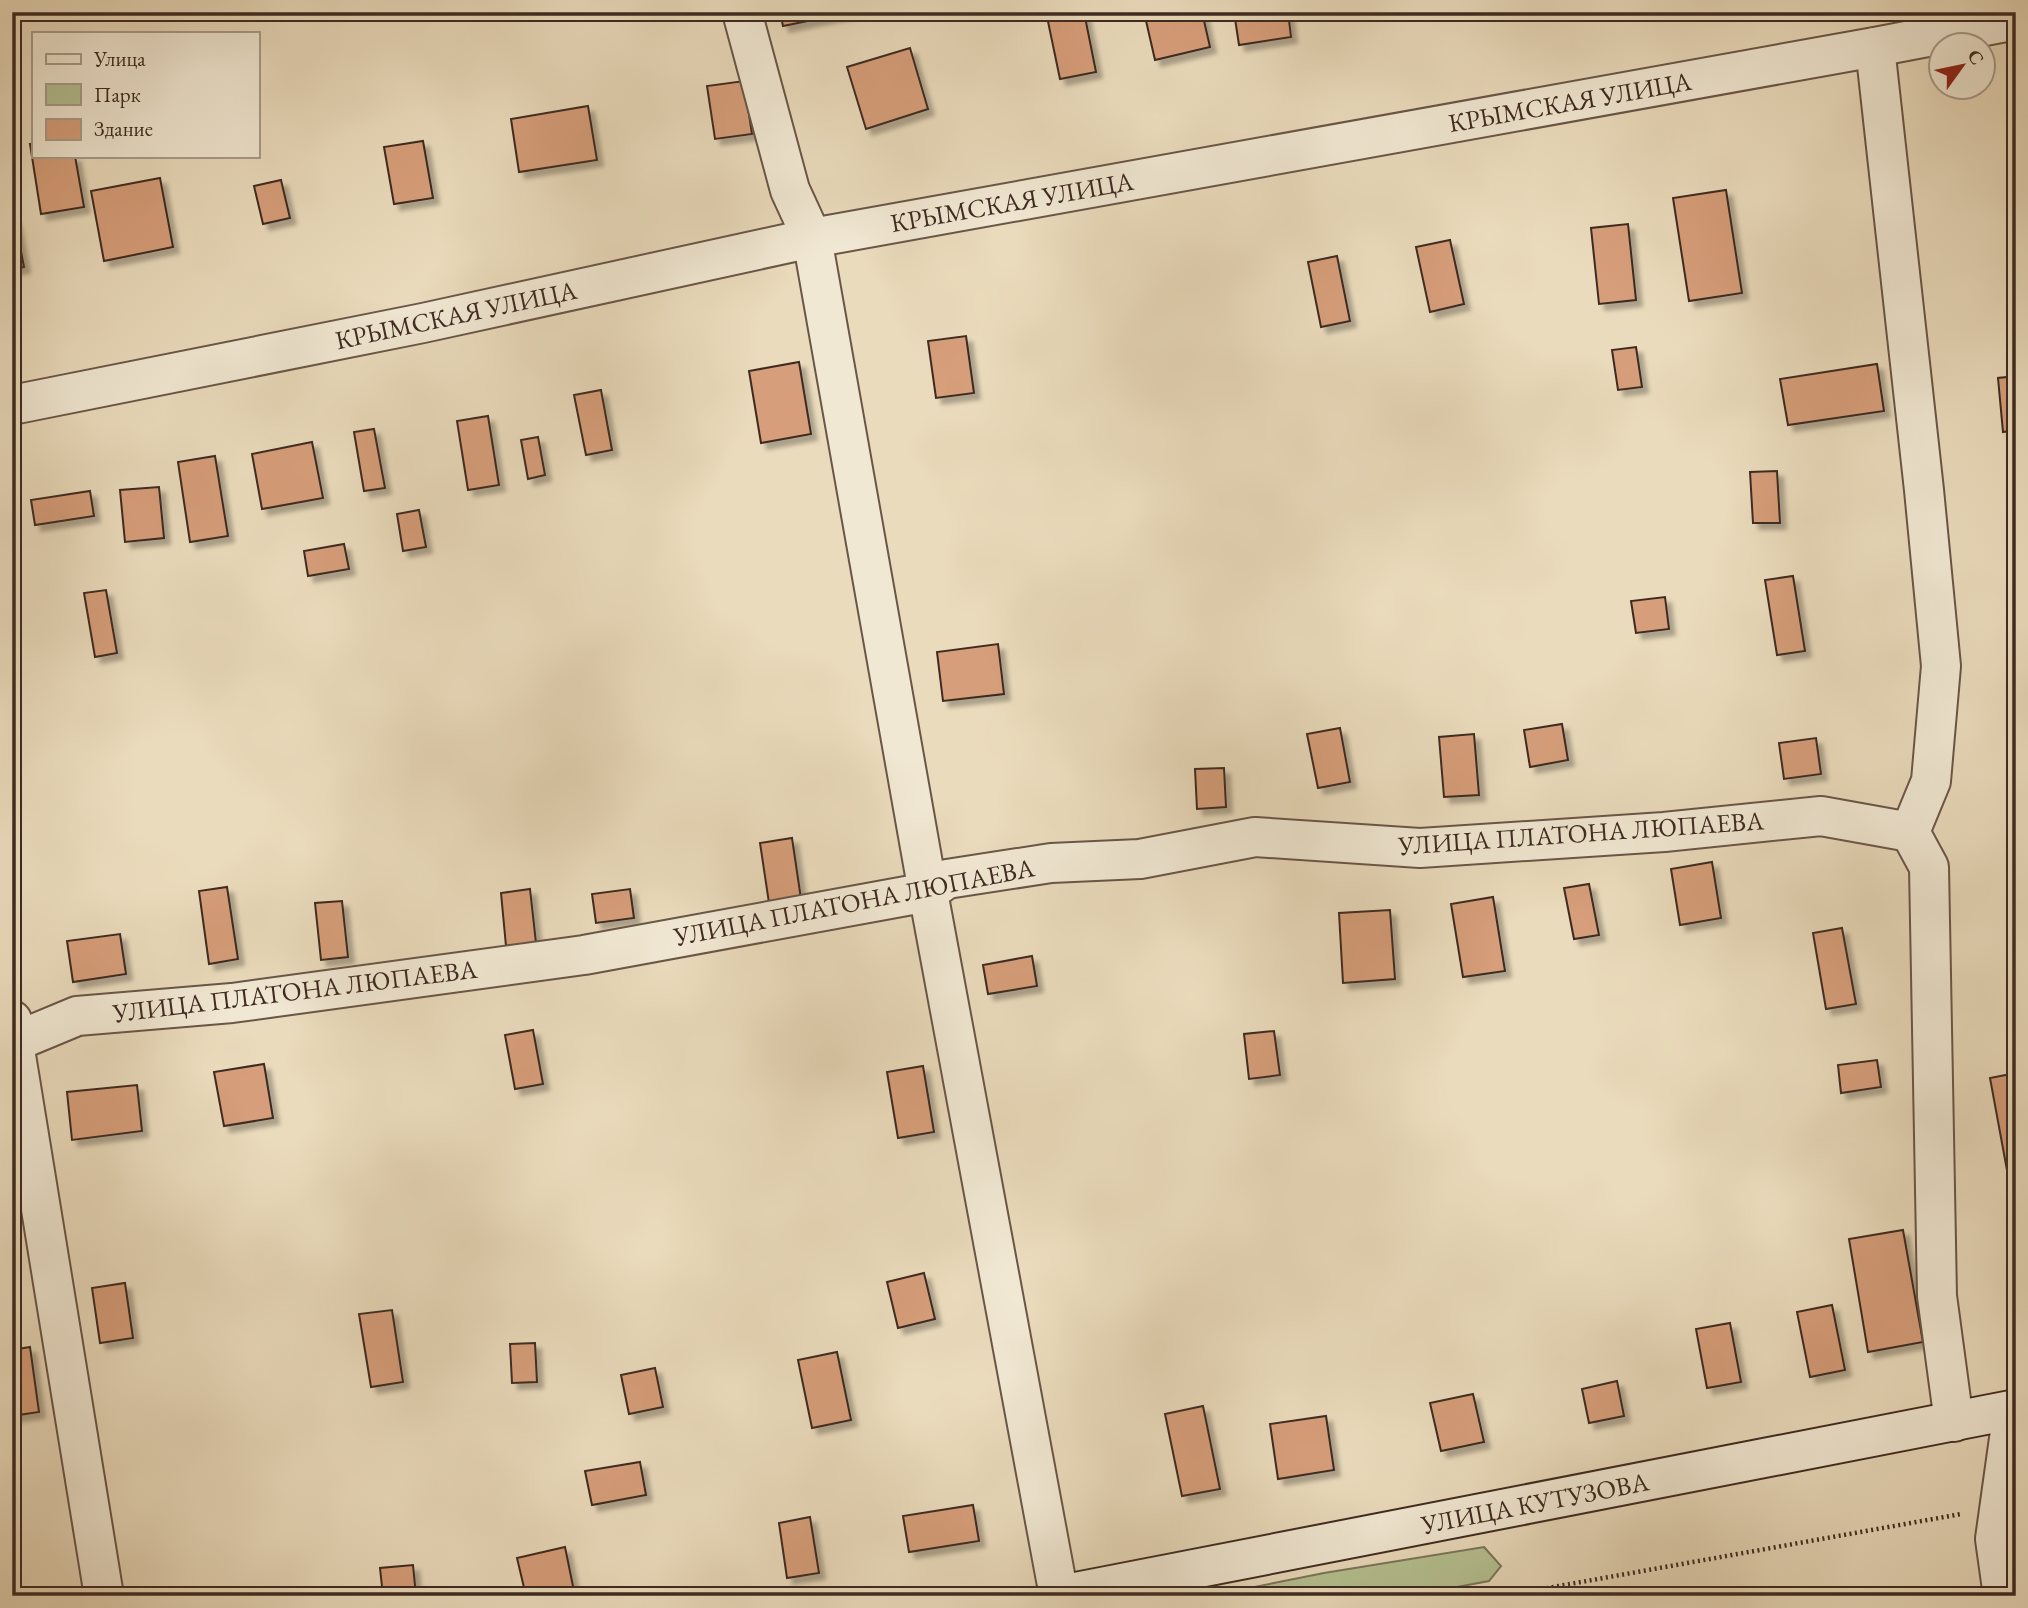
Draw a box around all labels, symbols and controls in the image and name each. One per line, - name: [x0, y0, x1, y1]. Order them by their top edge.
- legend: [32, 32, 259, 158]
- north arrow: [1926, 32, 1996, 102]
- text: Улица: [93, 45, 146, 72]
- text: С: [1962, 45, 1990, 69]
- street label: КРЫМСКАЯ УЛИЦА: [1446, 64, 1695, 140]
- text: Парк: [94, 81, 141, 108]
- text: Здание: [94, 115, 153, 142]
- street label: КРЫМСКАЯ УЛИЦА: [888, 164, 1137, 240]
- street label: КРЫМСКАЯ УЛИЦА: [332, 273, 581, 357]
- street label: УЛИЦА ПЛАТОНА ЛЮПАЕВА: [1396, 803, 1766, 863]
- street label: УЛИЦА ПЛАТОНА ЛЮПАЕВА: [670, 850, 1038, 954]
- street label: УЛИЦА ПЛАТОНА ЛЮПАЕВА: [110, 952, 480, 1030]
- street label: УЛИЦА КУТУЗОВА: [1417, 1464, 1653, 1542]

